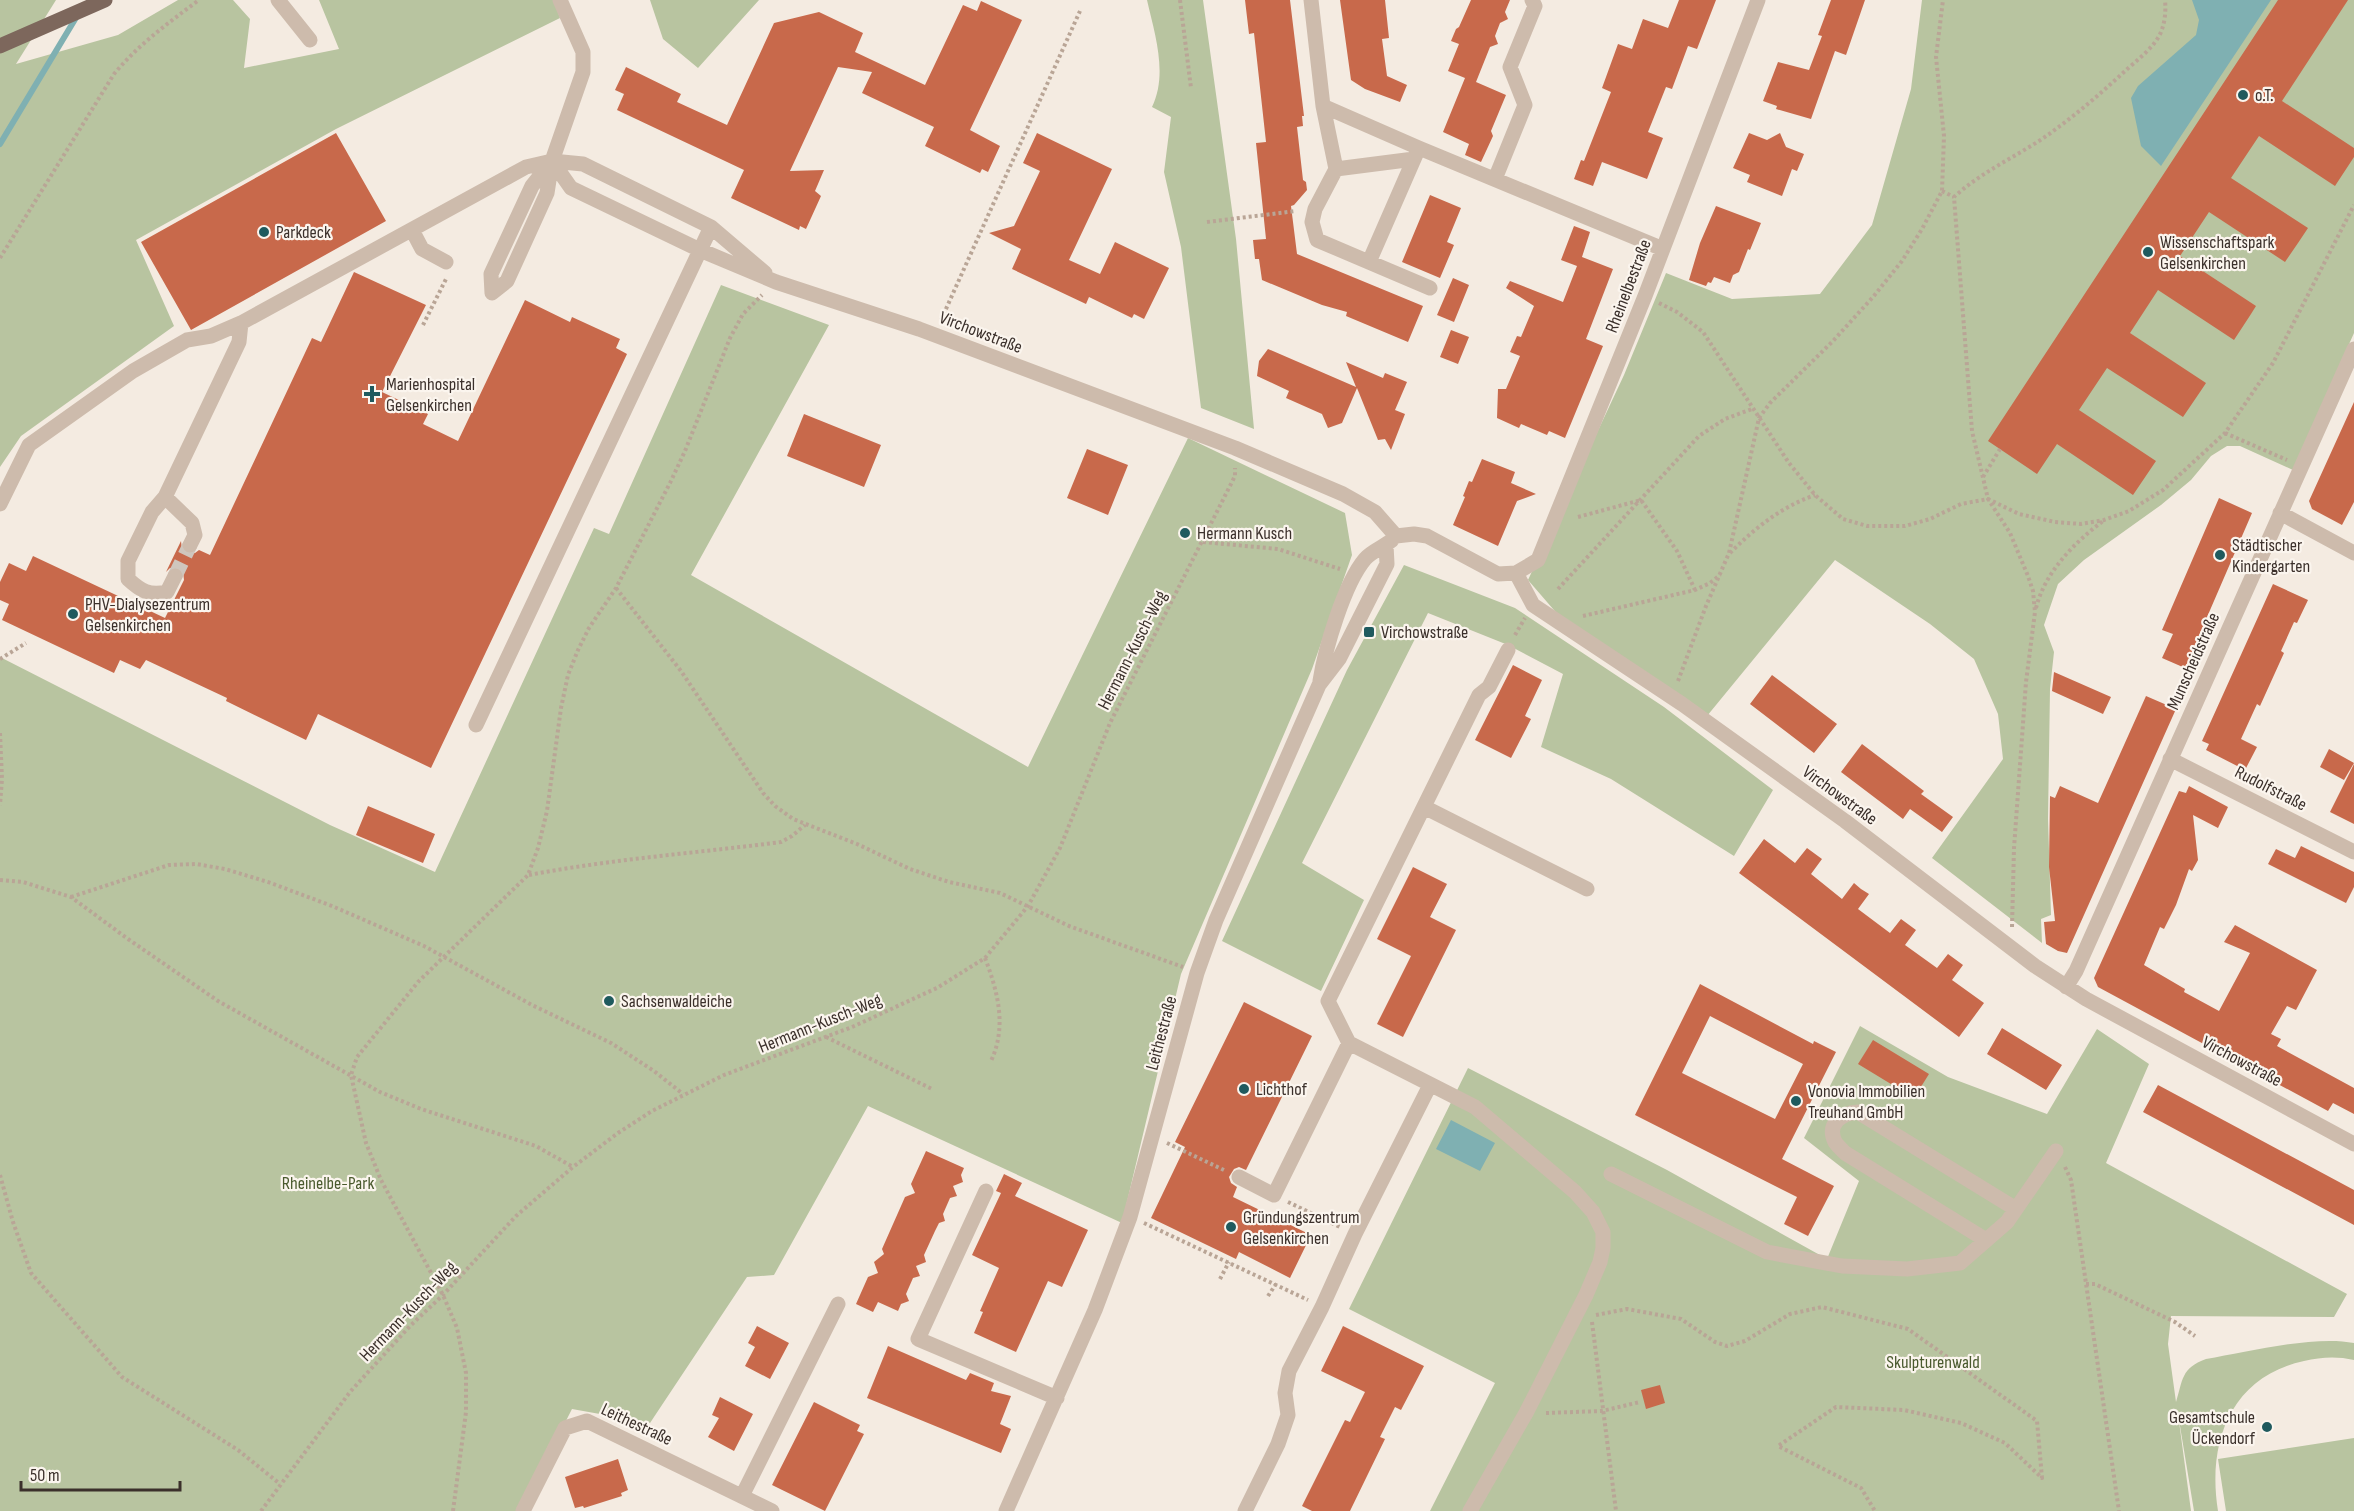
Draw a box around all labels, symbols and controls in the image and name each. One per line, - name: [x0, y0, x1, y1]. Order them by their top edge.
- place label: o.T.: [2255, 85, 2274, 106]
- marker: o.T.: [2236, 88, 2250, 102]
- place label: Parkdeck: [276, 222, 331, 243]
- marker: Parkdeck: [257, 225, 271, 239]
- place label: Wissenschaftspark Gelsenkirchen: [2160, 232, 2275, 274]
- street label: Rheinelbestraße: [1601, 237, 1656, 336]
- marker: Wissenschaftspark Gelsenkirchen: [2141, 245, 2155, 259]
- street label: Virchowstraße: [936, 307, 1025, 358]
- place label: Marienhospital Gelsenkirchen: [386, 374, 475, 416]
- marker: Marienhospital Gelsenkirchen: [363, 385, 381, 403]
- place label: Hermann Kusch: [1197, 523, 1292, 544]
- marker: Hermann Kusch: [1178, 526, 1192, 540]
- place label: Städtischer Kindergarten: [2232, 535, 2310, 577]
- marker: Städtischer Kindergarten: [2213, 548, 2227, 562]
- street label: Hermann-Kusch-Weg: [1093, 587, 1172, 713]
- place label: PHV-Dialysezentrum Gelsenkirchen: [85, 594, 210, 636]
- marker: PHV-Dialysezentrum Gelsenkirchen: [66, 607, 80, 621]
- street label: Munscheidstraße: [2163, 609, 2224, 713]
- place label: Virchowstraße: [1381, 622, 1468, 643]
- marker: Virchowstraße: [1362, 625, 1376, 639]
- street label: Virchowstraße: [1798, 761, 1881, 830]
- street label: Rudolfstraße: [2231, 761, 2310, 815]
- street label: Hermann-Kusch-Weg: [756, 989, 885, 1058]
- place label: Sachsenwaldeiche: [621, 991, 732, 1012]
- marker: Sachsenwaldeiche: [602, 994, 616, 1008]
- street label: Leithestraße: [1141, 994, 1181, 1073]
- street label: Virchowstraße: [2198, 1032, 2285, 1091]
- place label: Lichthof: [1256, 1079, 1308, 1100]
- place label: Vonovia Immobilien Treuhand GmbH: [1808, 1081, 1925, 1123]
- marker: Lichthof: [1237, 1082, 1251, 1096]
- marker: Vonovia Immobilien Treuhand GmbH: [1789, 1094, 1803, 1108]
- park label: Rheinelbe-Park: [282, 1173, 374, 1194]
- place label: Gründungszentrum Gelsenkirchen: [1243, 1207, 1360, 1249]
- marker: Gründungszentrum Gelsenkirchen: [1224, 1220, 1238, 1234]
- street label: Hermann-Kusch-Weg: [355, 1257, 461, 1366]
- park label: Skulpturenwald: [1886, 1352, 1980, 1373]
- street label: Leithestraße: [598, 1399, 676, 1450]
- place label: Gesamtschule Ückendorf: [2169, 1407, 2256, 1449]
- marker: Gesamtschule Ückendorf: [2260, 1420, 2274, 1434]
- scale bar: [21, 1454, 180, 1492]
- text: 50 m: [30, 1465, 60, 1486]

